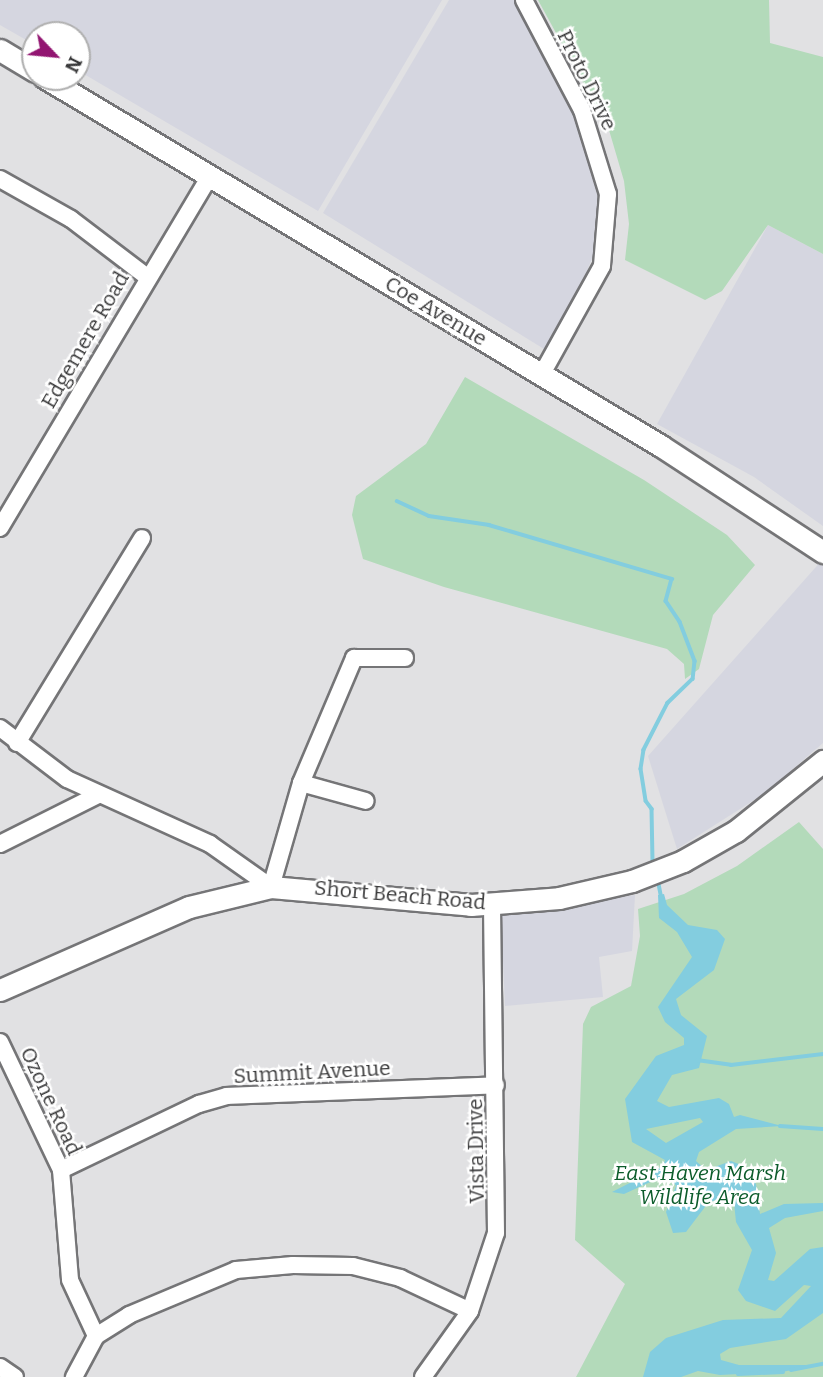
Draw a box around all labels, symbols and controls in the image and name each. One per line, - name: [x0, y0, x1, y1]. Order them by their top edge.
- north arrow: [21, 21, 91, 91]
- street label: Proto Drive: [552, 26, 622, 134]
- text: N: [60, 53, 87, 76]
- street label: Edgemere Road: [36, 267, 134, 413]
- street label: Coe Avenue: [380, 271, 492, 351]
- street label: Short Beach Road: [313, 875, 487, 915]
- street label: Ozone Road: [15, 1043, 87, 1159]
- street label: Summit Avenue: [233, 1055, 391, 1089]
- street label: Vista Drive: [462, 1098, 490, 1204]
- park label: East Haven Marsh Wildlife Area: [614, 1160, 786, 1210]

